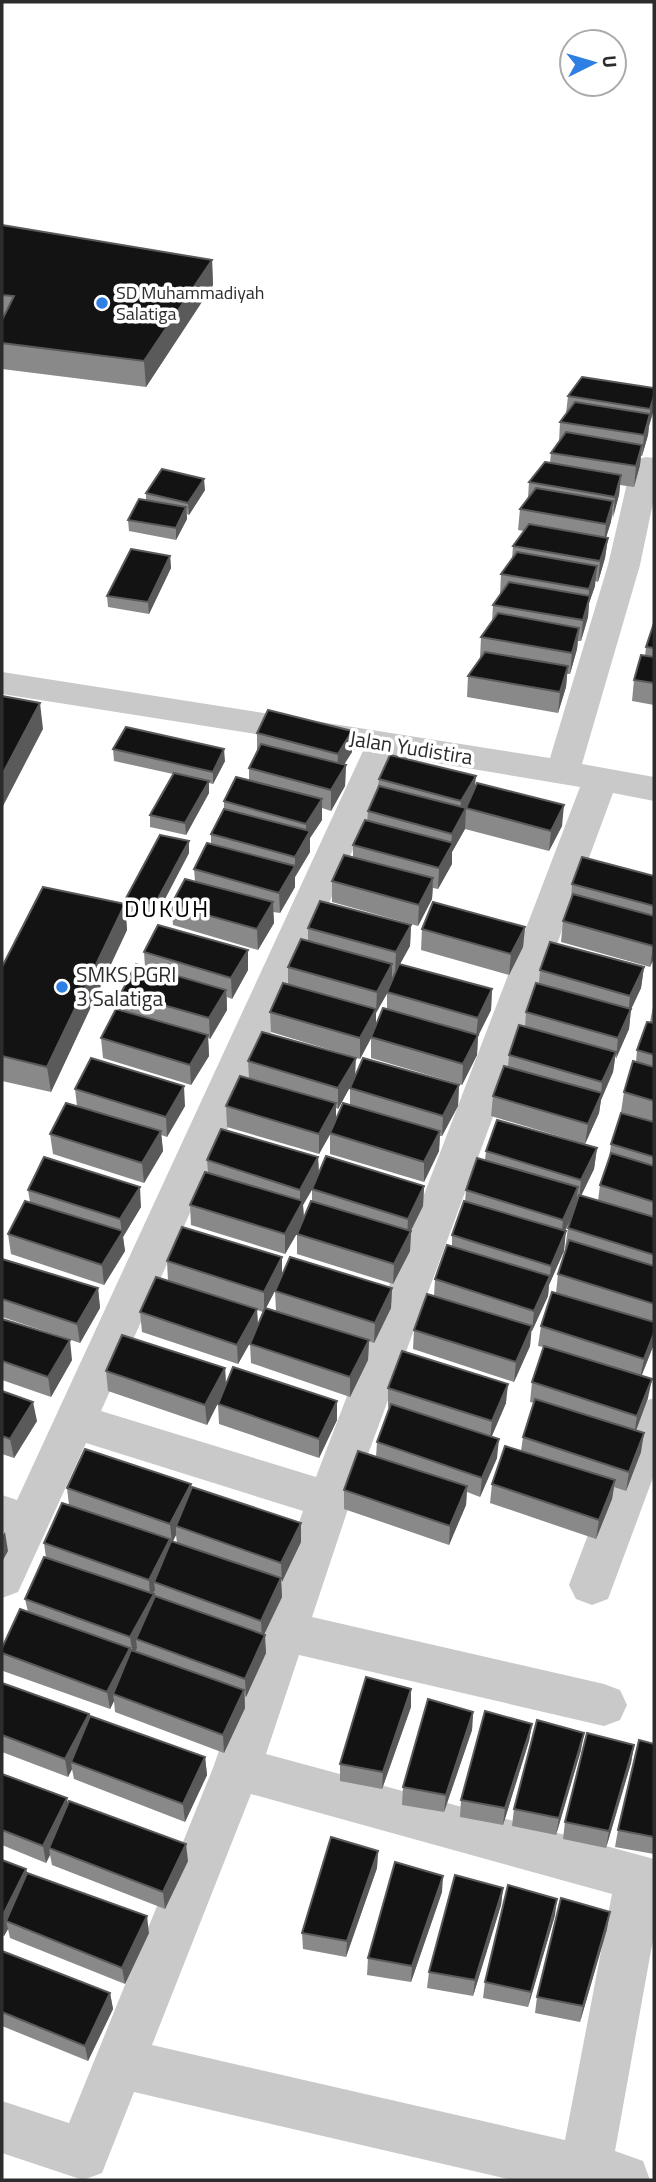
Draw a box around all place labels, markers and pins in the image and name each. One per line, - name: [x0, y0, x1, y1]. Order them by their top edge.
- place label: SD Muhammadiyah Salatiga: [116, 279, 264, 327]
- marker: SD Muhammadiyah Salatiga: [94, 295, 110, 311]
- place label: SMKS PGRI 3 Salatiga: [76, 958, 176, 1014]
- marker: SMKS PGRI 3 Salatiga: [54, 979, 70, 995]

